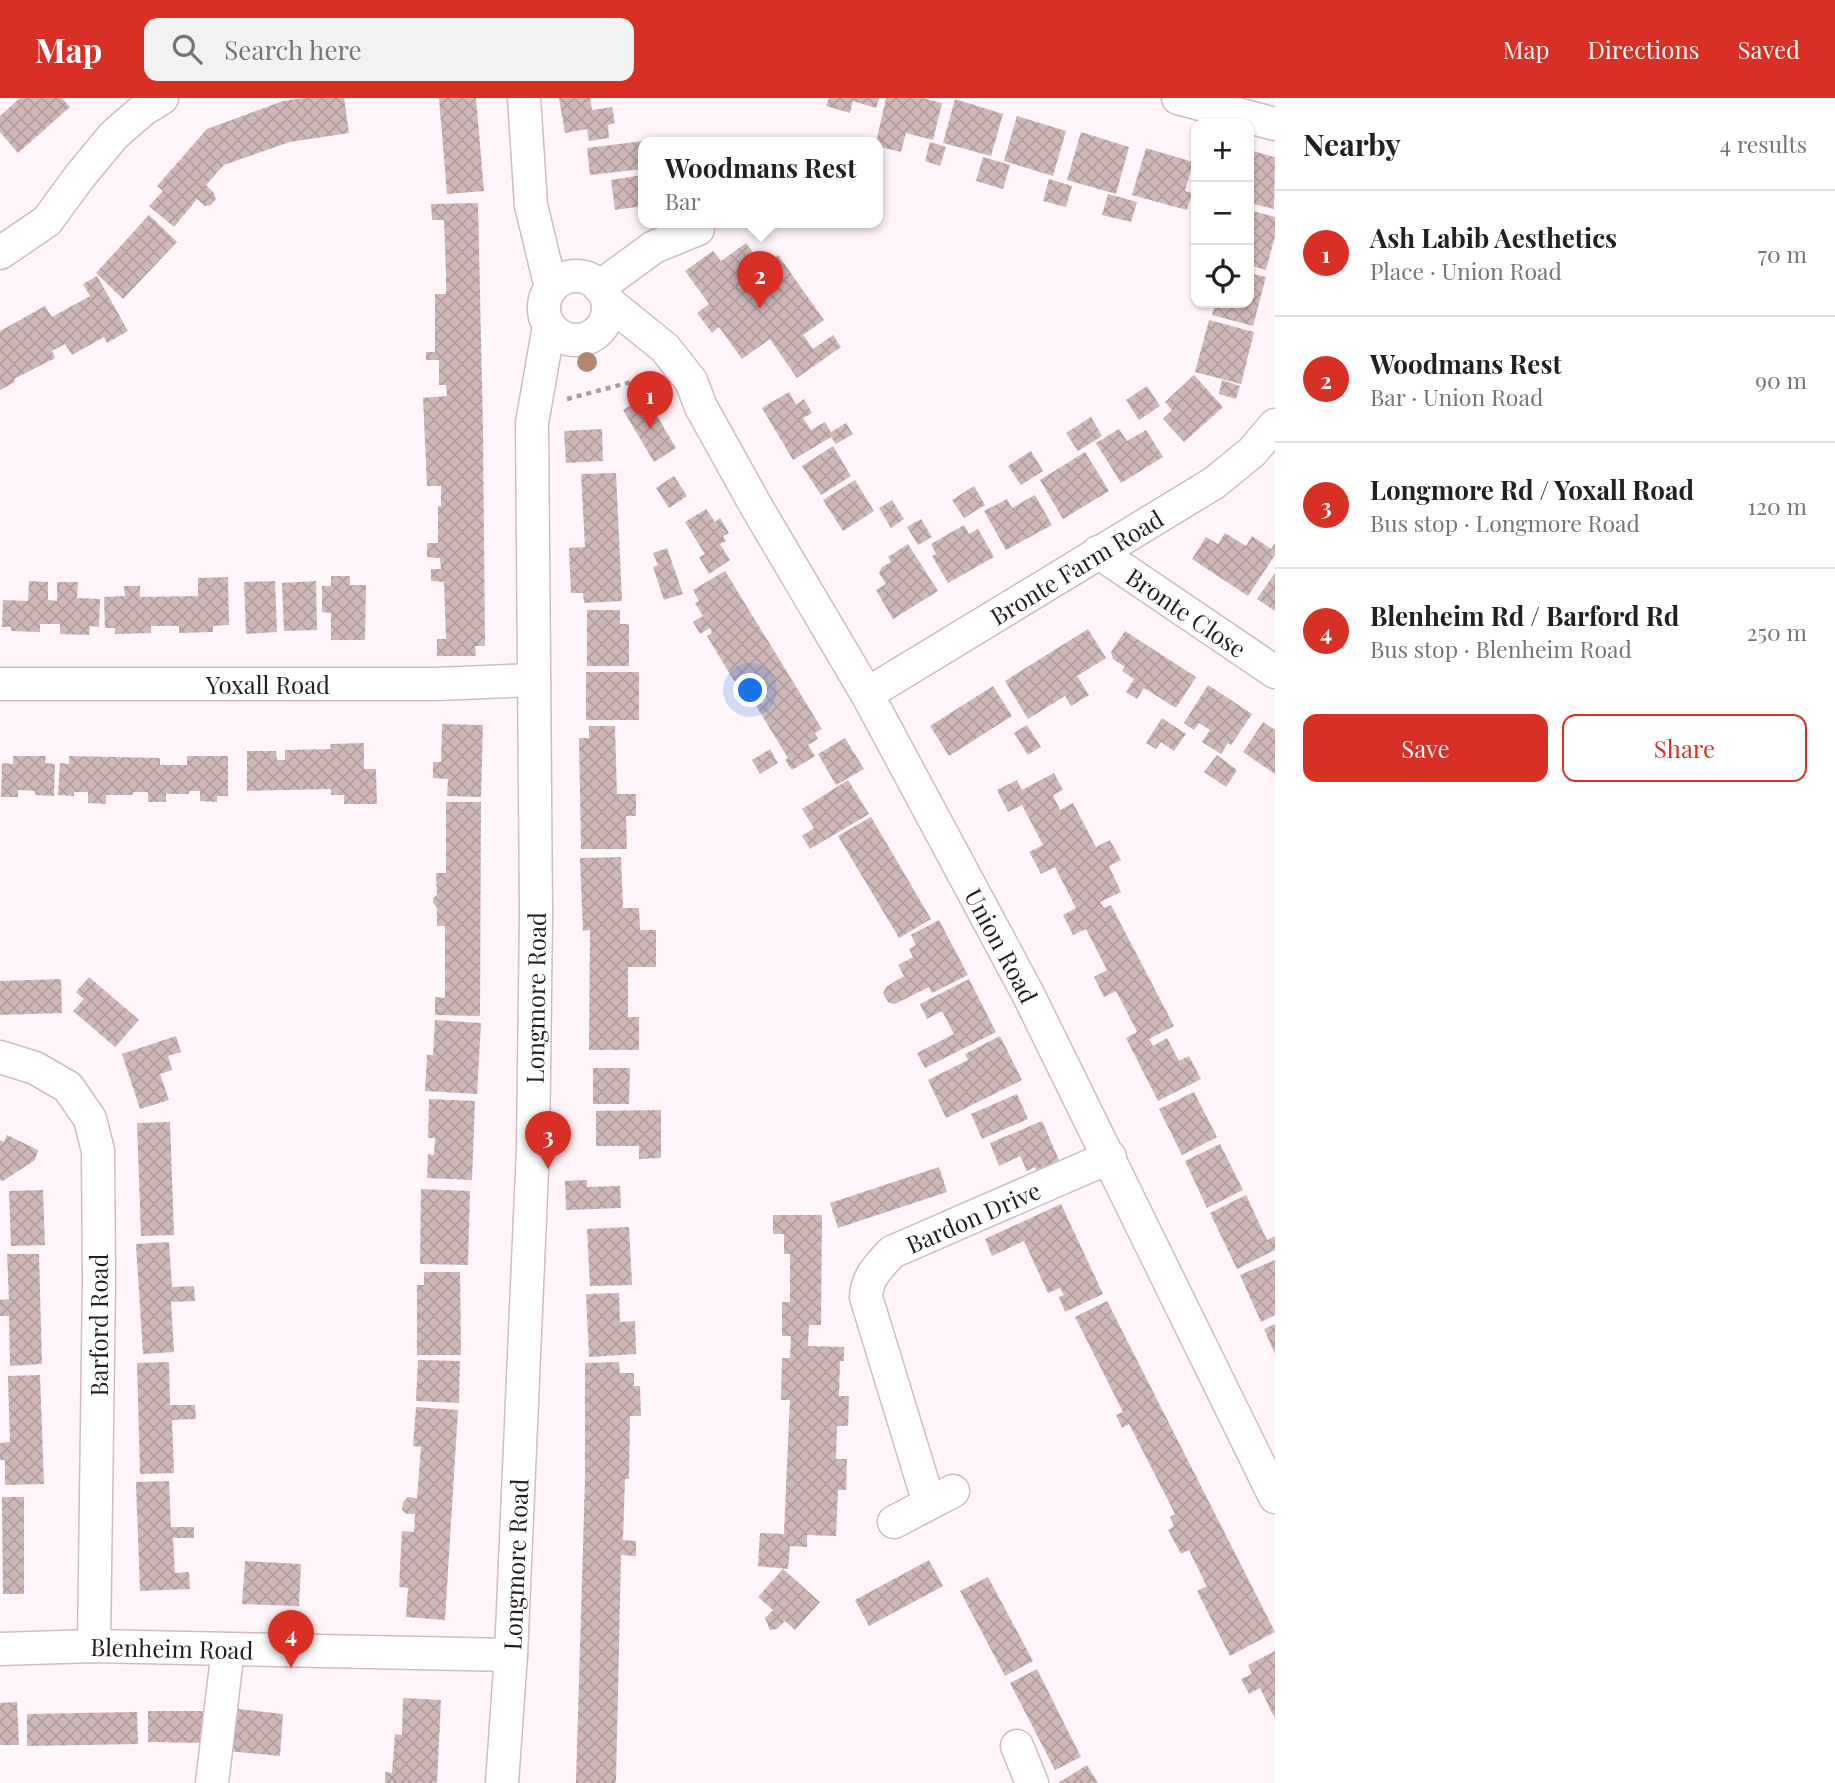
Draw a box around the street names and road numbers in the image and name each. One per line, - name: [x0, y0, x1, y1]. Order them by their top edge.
- street label: Bronte Farm Road: [984, 502, 1169, 632]
- street label: Bronte Close: [1120, 560, 1253, 664]
- street label: Yoxall Road: [205, 668, 330, 700]
- street label: Union Road: [958, 883, 1046, 1008]
- street label: Longmore Road: [518, 912, 552, 1084]
- street label: Bardon Drive: [901, 1173, 1045, 1260]
- street label: Barford Road: [82, 1253, 114, 1396]
- street label: Longmore Road: [495, 1478, 535, 1651]
- street label: Blenheim Road: [90, 1630, 254, 1665]

